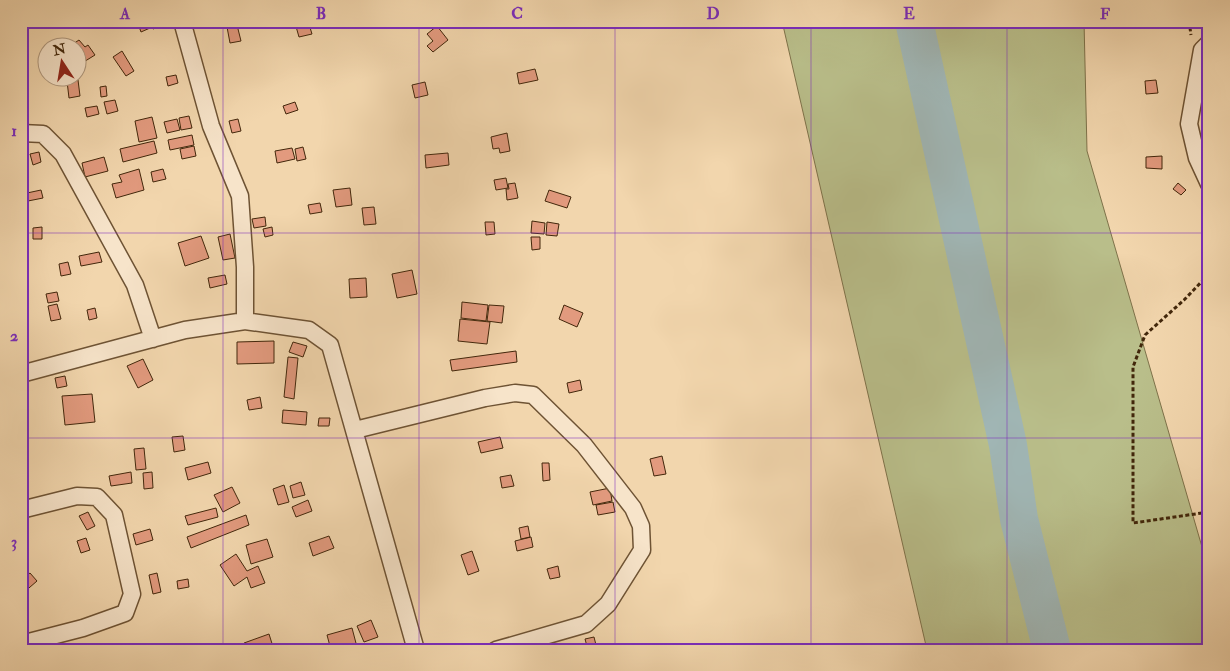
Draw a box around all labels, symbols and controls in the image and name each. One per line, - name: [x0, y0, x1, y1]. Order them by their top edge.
- text: A: [119, 4, 131, 24]
- text: B: [316, 4, 326, 24]
- text: C: [511, 4, 523, 24]
- text: D: [706, 4, 720, 24]
- text: E: [903, 4, 915, 24]
- text: F: [1100, 4, 1110, 24]
- north arrow: [38, 38, 88, 88]
- text: N: [51, 40, 68, 60]
- text: 1: [11, 121, 17, 141]
- text: 2: [10, 326, 18, 346]
- text: 3: [11, 532, 17, 552]

